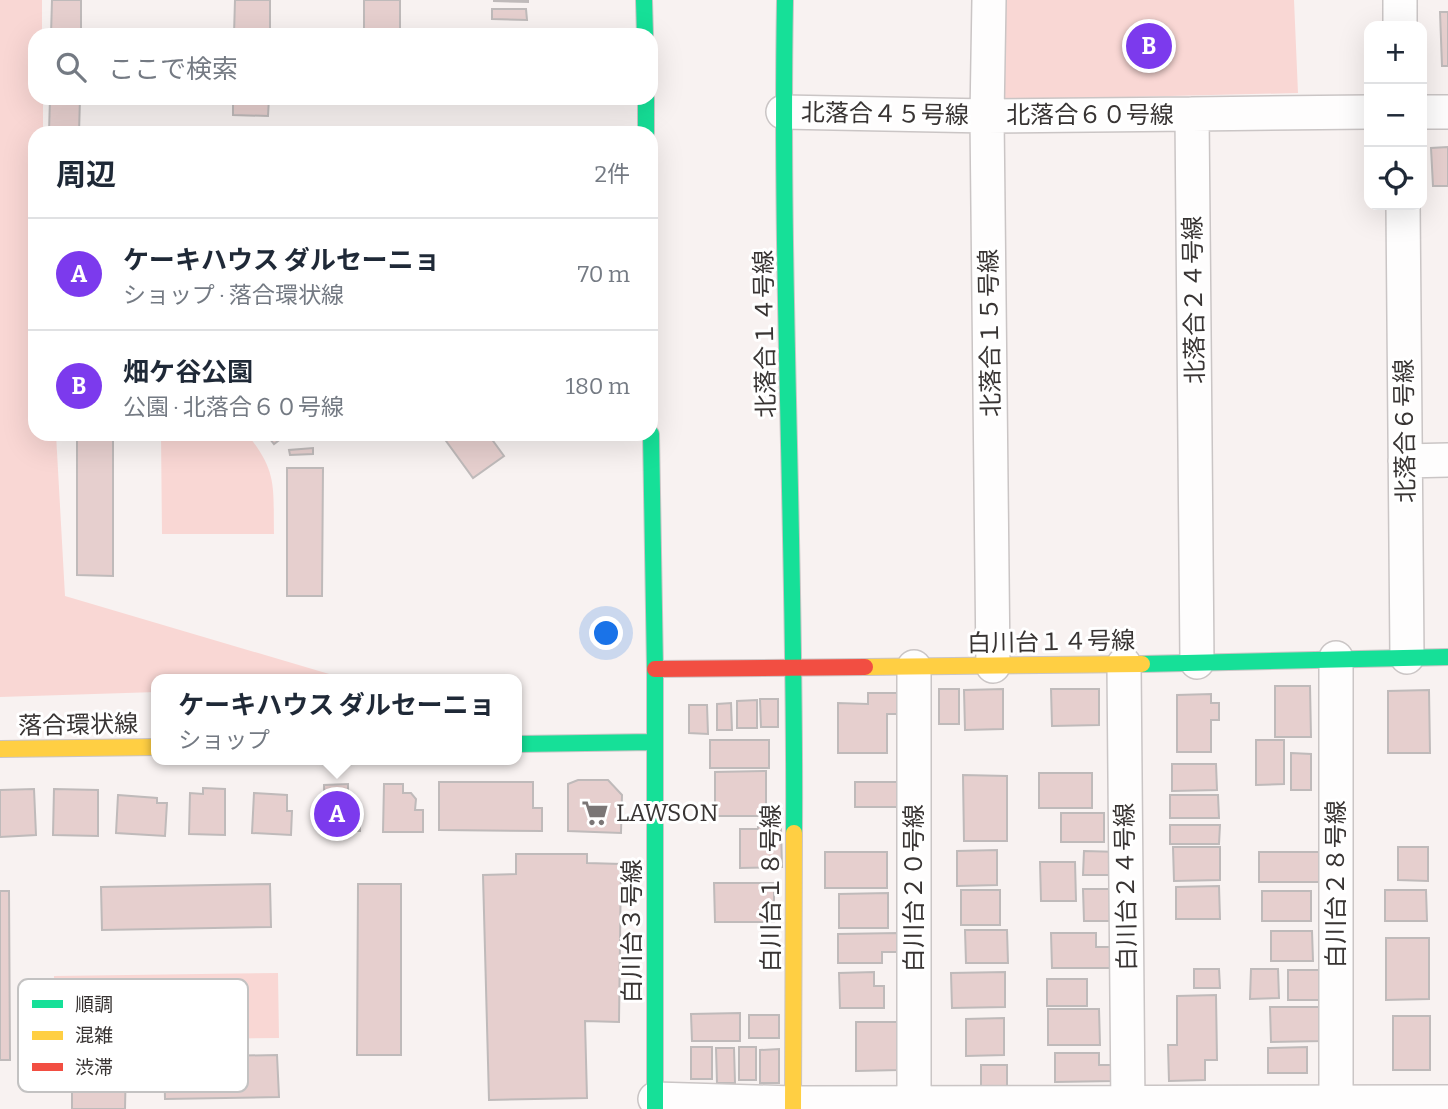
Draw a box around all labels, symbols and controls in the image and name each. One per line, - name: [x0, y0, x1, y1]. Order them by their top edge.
- pin: B: [1126, 20, 1172, 72]
- map controls: [1364, 21, 1427, 210]
- button: +: [1364, 21, 1427, 84]
- search box: [28, 28, 658, 105]
- icon: search: [52, 48, 90, 86]
- text: ここで検索: [108, 54, 238, 85]
- button: −: [1364, 84, 1427, 147]
- street label: 北落合４５号線: [801, 99, 969, 129]
- street label: 北落合６０号線: [1006, 101, 1174, 129]
- button: locate: [1364, 147, 1427, 210]
- text: 周辺: [56, 157, 116, 193]
- text: 2件: [594, 160, 630, 188]
- street label: 北落合２４号線: [1179, 216, 1209, 384]
- text: ケーキハウス ダルセーニョ: [123, 245, 440, 276]
- street label: 北落合１５号線: [975, 249, 1005, 417]
- street label: 北落合１４号線: [750, 250, 780, 418]
- text: A: [71, 260, 87, 288]
- text: 70 m: [578, 260, 630, 288]
- text: ショップ · 落合環状線: [123, 281, 344, 309]
- text: 畑ケ谷公園: [123, 357, 253, 388]
- street label: 北落合６号線: [1390, 359, 1420, 503]
- text: B: [72, 372, 86, 400]
- text: 180 m: [566, 372, 630, 400]
- text: 公園 · 北落合６０号線: [123, 393, 344, 421]
- your location: [589, 616, 623, 650]
- street label: 白川台１４号線: [967, 627, 1135, 657]
- popup: [151, 674, 522, 765]
- text: ケーキハウス ダルセーニョ: [178, 690, 495, 721]
- street label: 落合環状線: [18, 710, 138, 740]
- text: ショップ: [178, 726, 270, 754]
- pin: A: [314, 788, 360, 840]
- supermarket icon: LAWSON: [580, 798, 610, 828]
- place label: LAWSON: [616, 799, 718, 827]
- street label: 白川台２８号線: [1322, 800, 1350, 968]
- street label: 白川台２４号線: [1111, 803, 1141, 971]
- street label: 白川台１８号線: [757, 804, 785, 972]
- street label: 白川台２０号線: [900, 804, 928, 972]
- street label: 白川台３号線: [618, 859, 646, 1003]
- legend: [18, 979, 248, 1092]
- text: 順調: [75, 993, 113, 1016]
- text: 混雑: [75, 1024, 113, 1047]
- text: 渋滞: [75, 1056, 113, 1079]

